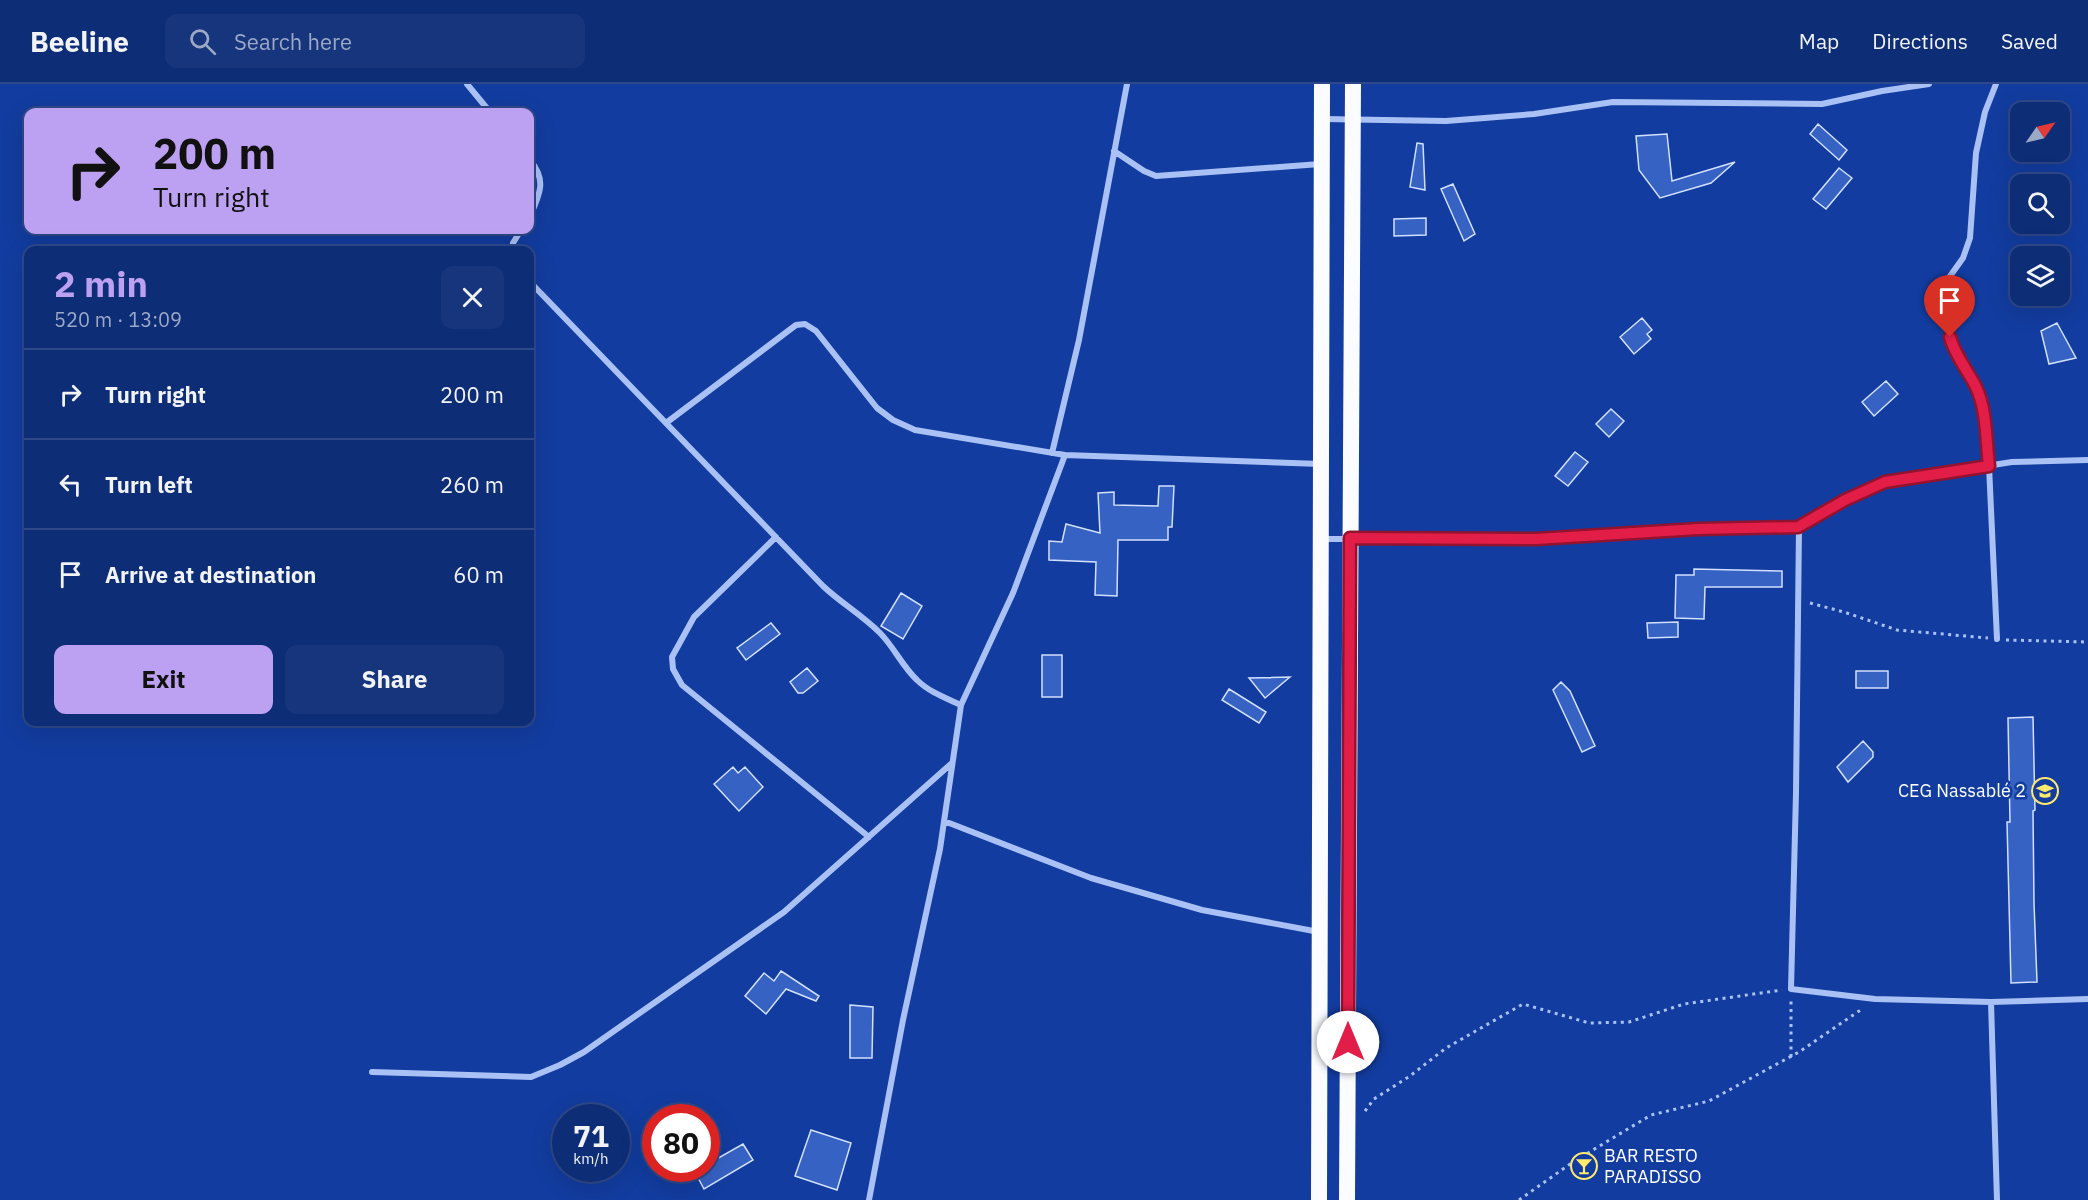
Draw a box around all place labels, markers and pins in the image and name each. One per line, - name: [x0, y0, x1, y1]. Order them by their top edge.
- pin: [1924, 275, 1975, 337]
- school or university icon: CEG Nassablé 2: [2030, 776, 2060, 806]
- place label: CEG Nassablé 2: [1898, 779, 2026, 802]
- place label: BAR RESTO PARADISSO: [1604, 1144, 1701, 1188]
- bar icon: BAR RESTO PARADISSO: [1569, 1151, 1599, 1181]

